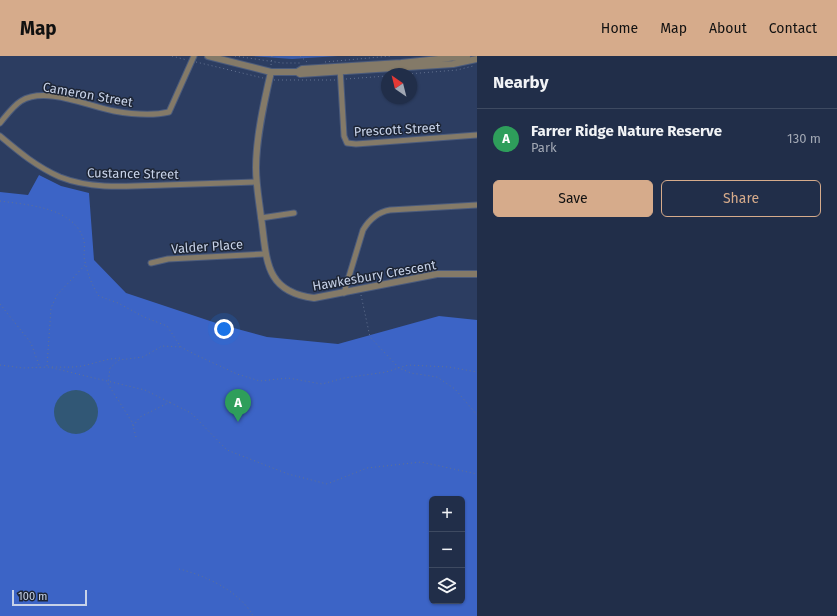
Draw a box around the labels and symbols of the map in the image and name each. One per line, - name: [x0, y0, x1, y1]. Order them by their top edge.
- north arrow: [381, 68, 417, 104]
- street label: Cameron Street: [42, 79, 134, 110]
- street label: Prescott Street: [353, 120, 441, 139]
- street label: Custance Street: [87, 165, 179, 182]
- street label: Valder Place: [171, 237, 243, 256]
- street label: Hawkesbury Crescent: [311, 257, 437, 294]
- your location: [214, 319, 234, 339]
- pin: A: [225, 389, 251, 422]
- scale bar: [12, 588, 87, 607]

